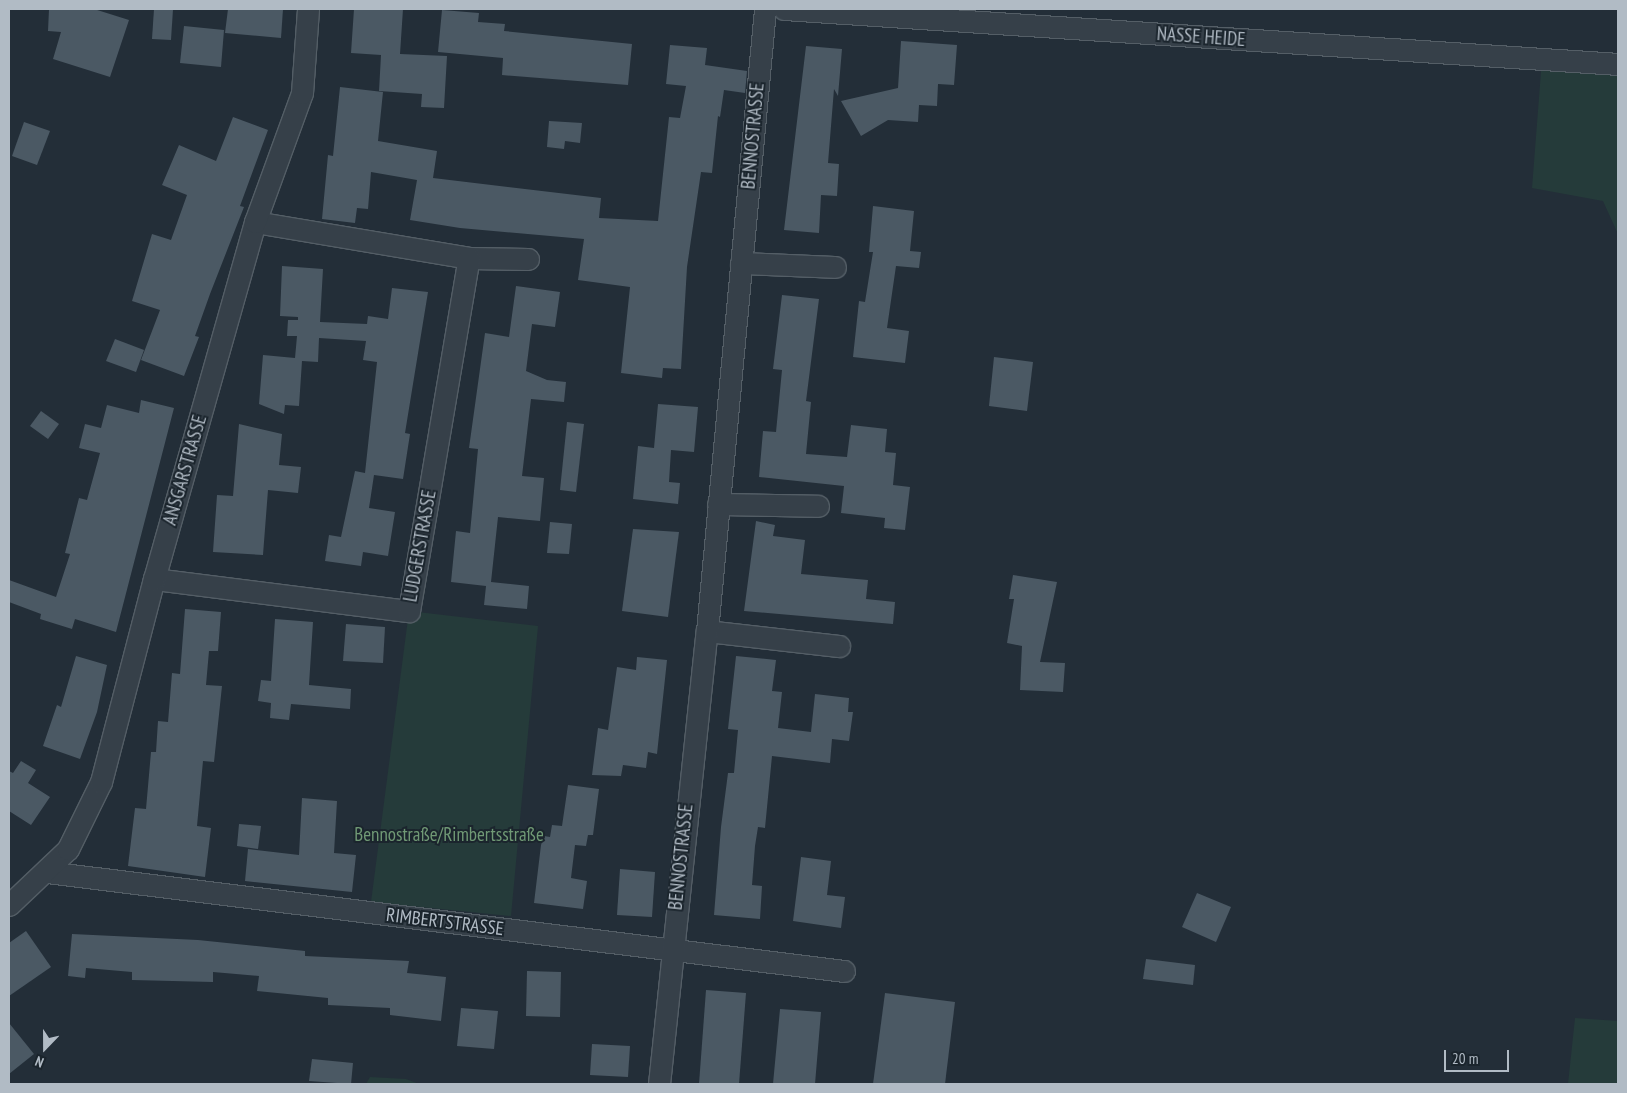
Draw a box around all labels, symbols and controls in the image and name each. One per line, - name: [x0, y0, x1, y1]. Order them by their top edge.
- street label: NASSE HEIDE: [1156, 23, 1246, 51]
- street label: BENNOSTRASSE: [737, 82, 769, 190]
- street label: ANSGARSTRASSE: [158, 412, 212, 528]
- street label: LUDGERSTRASSE: [399, 488, 441, 604]
- street label: BENNOSTRASSE: [664, 803, 698, 911]
- park label: Bennostraße/Rimbertsstraße: [354, 824, 544, 846]
- street label: RIMBERTSTRASSE: [385, 903, 505, 941]
- north arrow: [20, 1023, 70, 1073]
- scale bar: [1447, 1040, 1512, 1072]
- text: 20 m: [1452, 1049, 1478, 1068]
- text: N: [33, 1052, 46, 1072]

